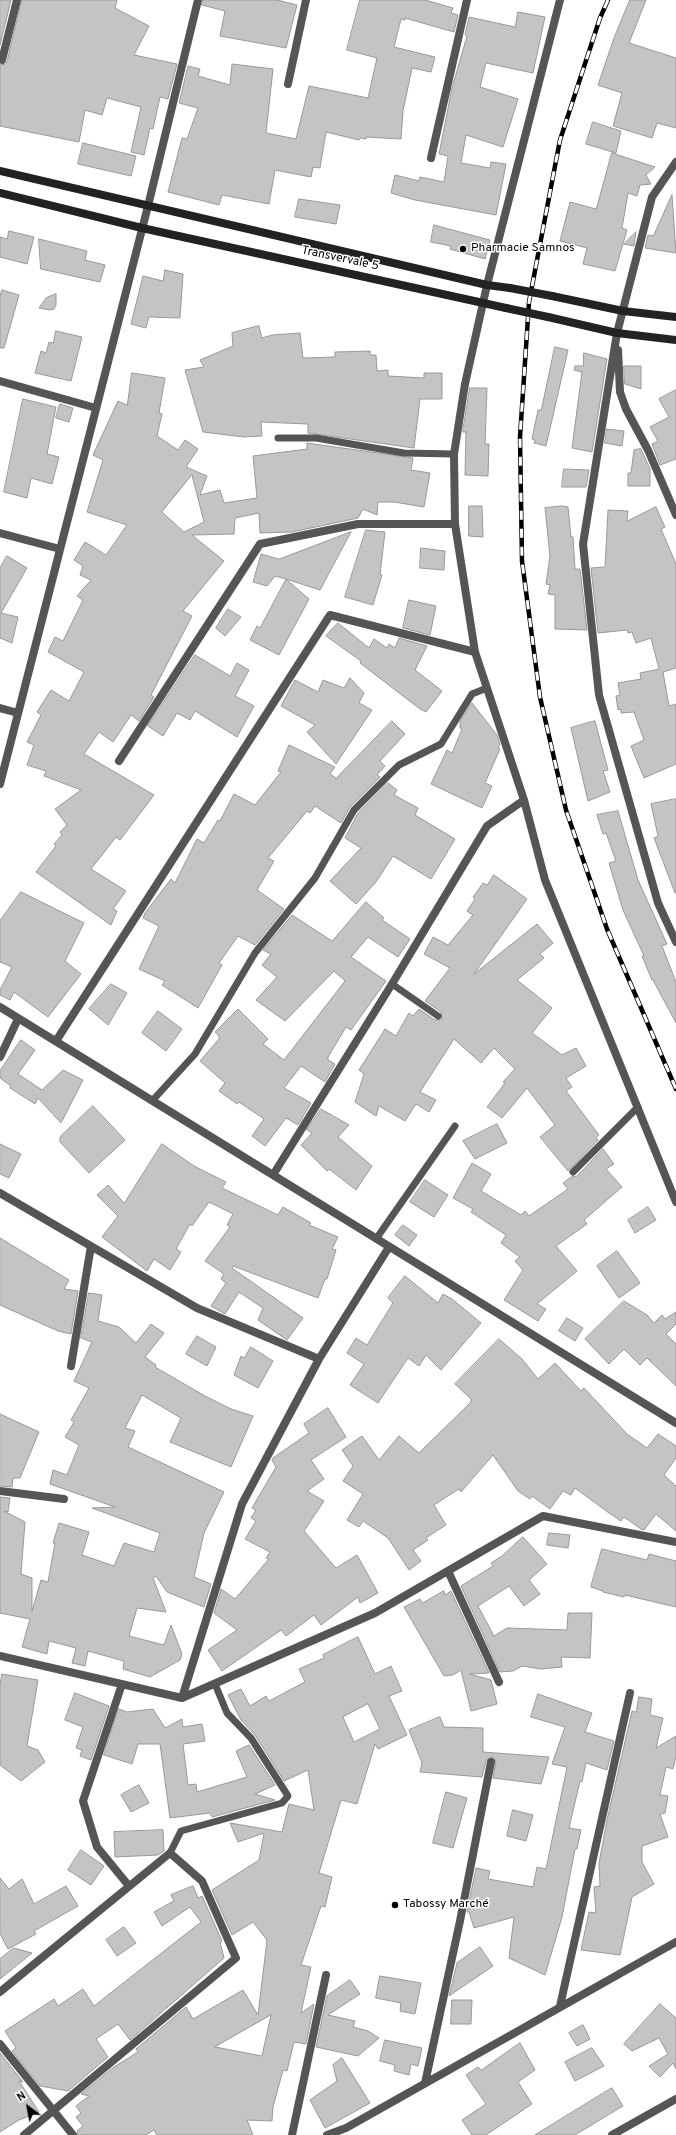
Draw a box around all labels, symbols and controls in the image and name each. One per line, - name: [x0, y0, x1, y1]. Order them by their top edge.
- place label: Pharmacie Samnos: [471, 242, 575, 256]
- street label: Transvervale 5: [300, 244, 380, 274]
- marker: Pharmacie Samnos: [458, 244, 468, 254]
- place label: Tabossy Marché: [403, 1898, 489, 1912]
- marker: Tabossy Marché: [390, 1900, 400, 1910]
- north arrow: [8, 2087, 48, 2127]
- text: N: [15, 2089, 29, 2105]

